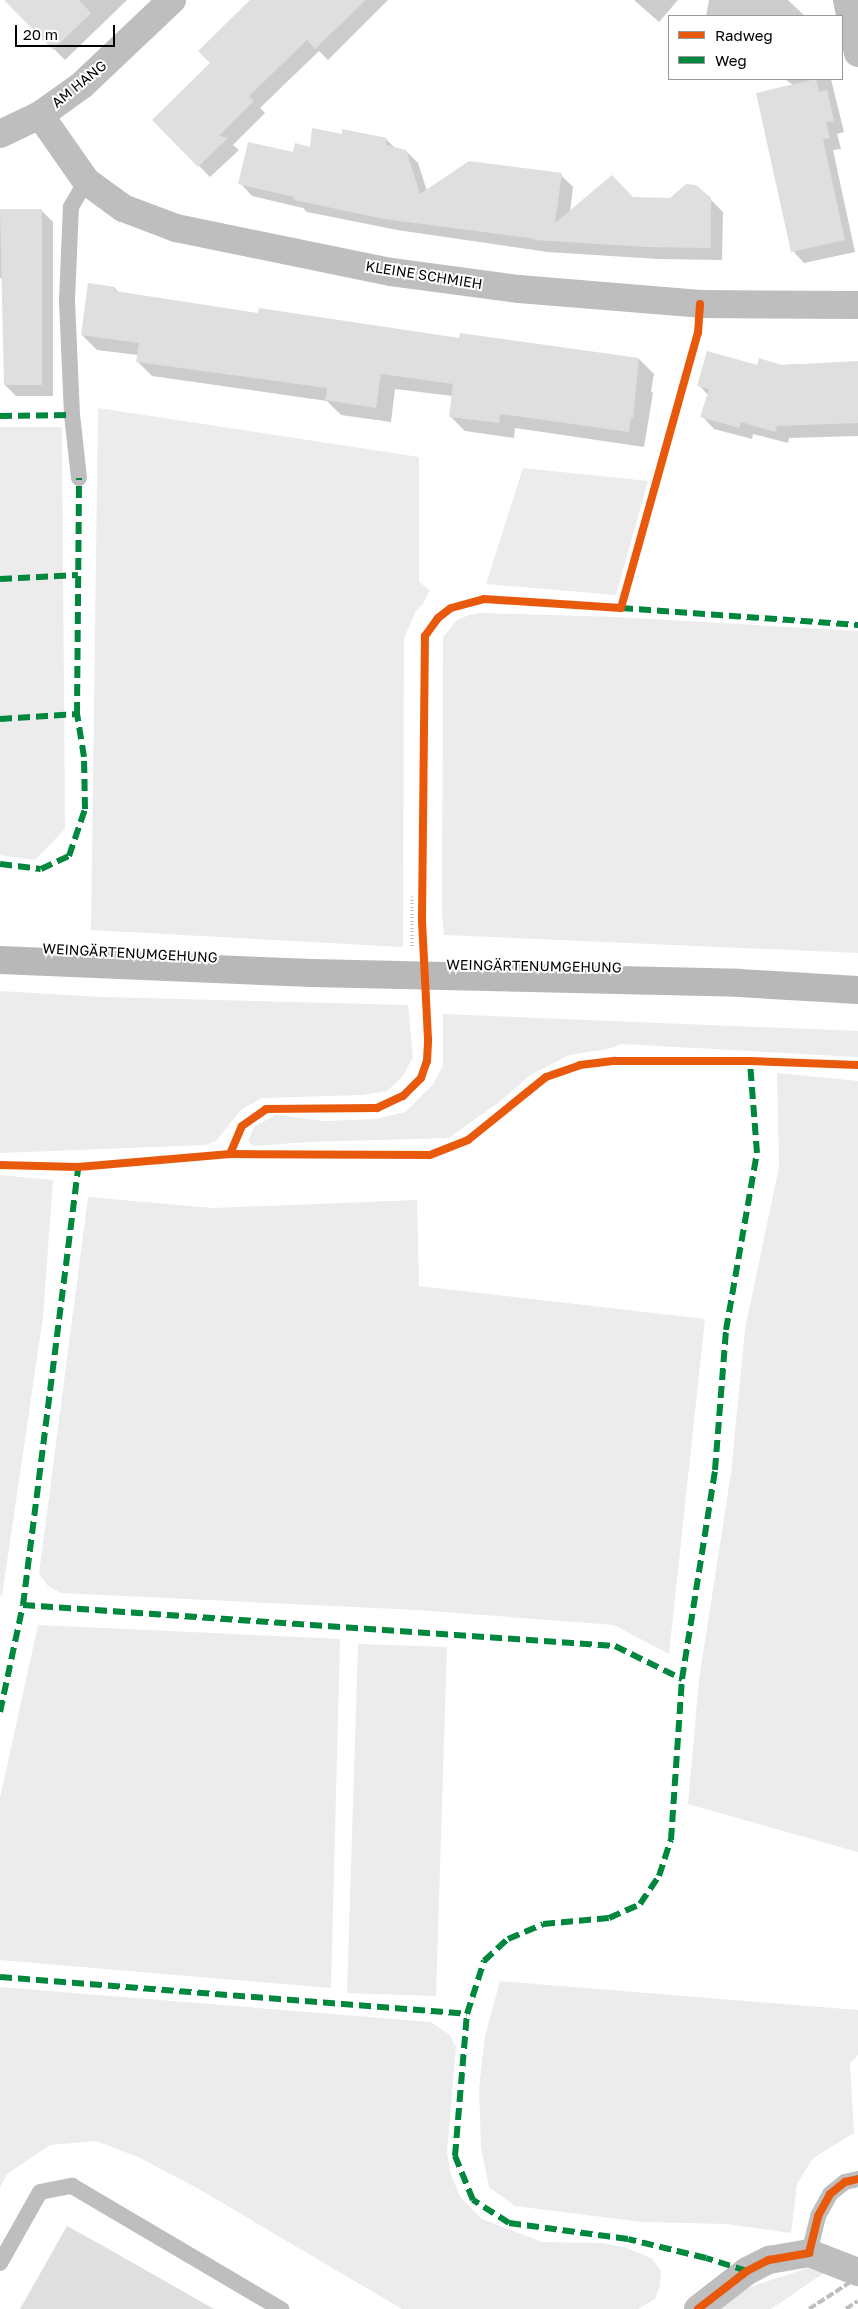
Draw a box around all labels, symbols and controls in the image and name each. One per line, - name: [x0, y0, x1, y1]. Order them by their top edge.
- scale bar: [18, 15, 118, 47]
- legend: [668, 15, 843, 80]
- text: 20 m: [23, 25, 58, 43]
- text: Radweg: [715, 26, 773, 44]
- text: Weg: [715, 51, 747, 69]
- street label: AM HANG: [48, 57, 110, 111]
- street label: KLEINE SCHMIEH: [364, 257, 484, 293]
- street label: WEINGÄRTENUMGEHUNG: [42, 940, 218, 966]
- street label: WEINGÄRTENUMGEHUNG: [446, 956, 622, 976]

